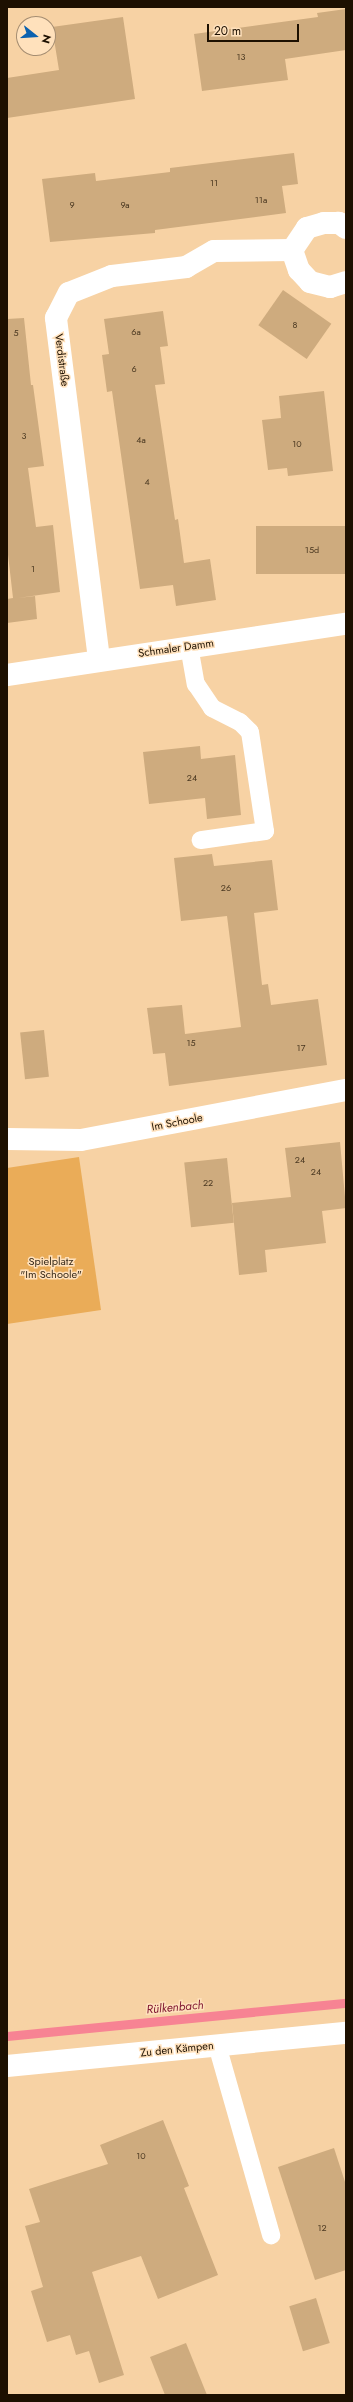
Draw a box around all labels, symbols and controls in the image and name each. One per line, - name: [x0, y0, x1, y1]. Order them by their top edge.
- north arrow: [16, 16, 56, 56]
- scale bar: [209, 16, 301, 42]
- text: 20 m: [214, 22, 241, 40]
- text: N: [38, 33, 55, 46]
- house number: 13: [237, 52, 245, 62]
- house number: 11: [210, 178, 218, 188]
- house number: 11a: [255, 195, 267, 205]
- house number: 9: [69, 200, 75, 210]
- house number: 9a: [120, 200, 130, 210]
- house number: 8: [293, 320, 297, 330]
- house number: 6a: [131, 327, 141, 337]
- house number: 5: [13, 328, 19, 338]
- street label: Verdistraße: [52, 333, 72, 387]
- house number: 6: [131, 364, 137, 374]
- house number: 3: [22, 431, 26, 441]
- house number: 4a: [136, 435, 146, 445]
- house number: 10: [292, 439, 302, 449]
- house number: 4: [144, 477, 150, 487]
- house number: 15d: [305, 545, 319, 555]
- house number: 1: [31, 564, 35, 574]
- street label: Schmaler Damm: [137, 636, 215, 660]
- house number: 24: [187, 773, 197, 783]
- house number: 26: [221, 883, 231, 893]
- house number: 15: [186, 1038, 196, 1048]
- house number: 17: [297, 1043, 305, 1053]
- street label: Im Schoole: [150, 1111, 204, 1133]
- house number: 24: [295, 1155, 305, 1165]
- house number: 24: [311, 1167, 321, 1177]
- house number: 22: [203, 1178, 213, 1188]
- park label: Spielplatz "Im Schoole": [20, 1255, 82, 1281]
- water label: Rülkenbach: [146, 1998, 204, 2018]
- street label: Zu den Kämpen: [140, 2039, 214, 2059]
- house number: 10: [136, 2151, 146, 2161]
- house number: 12: [317, 2223, 327, 2233]

